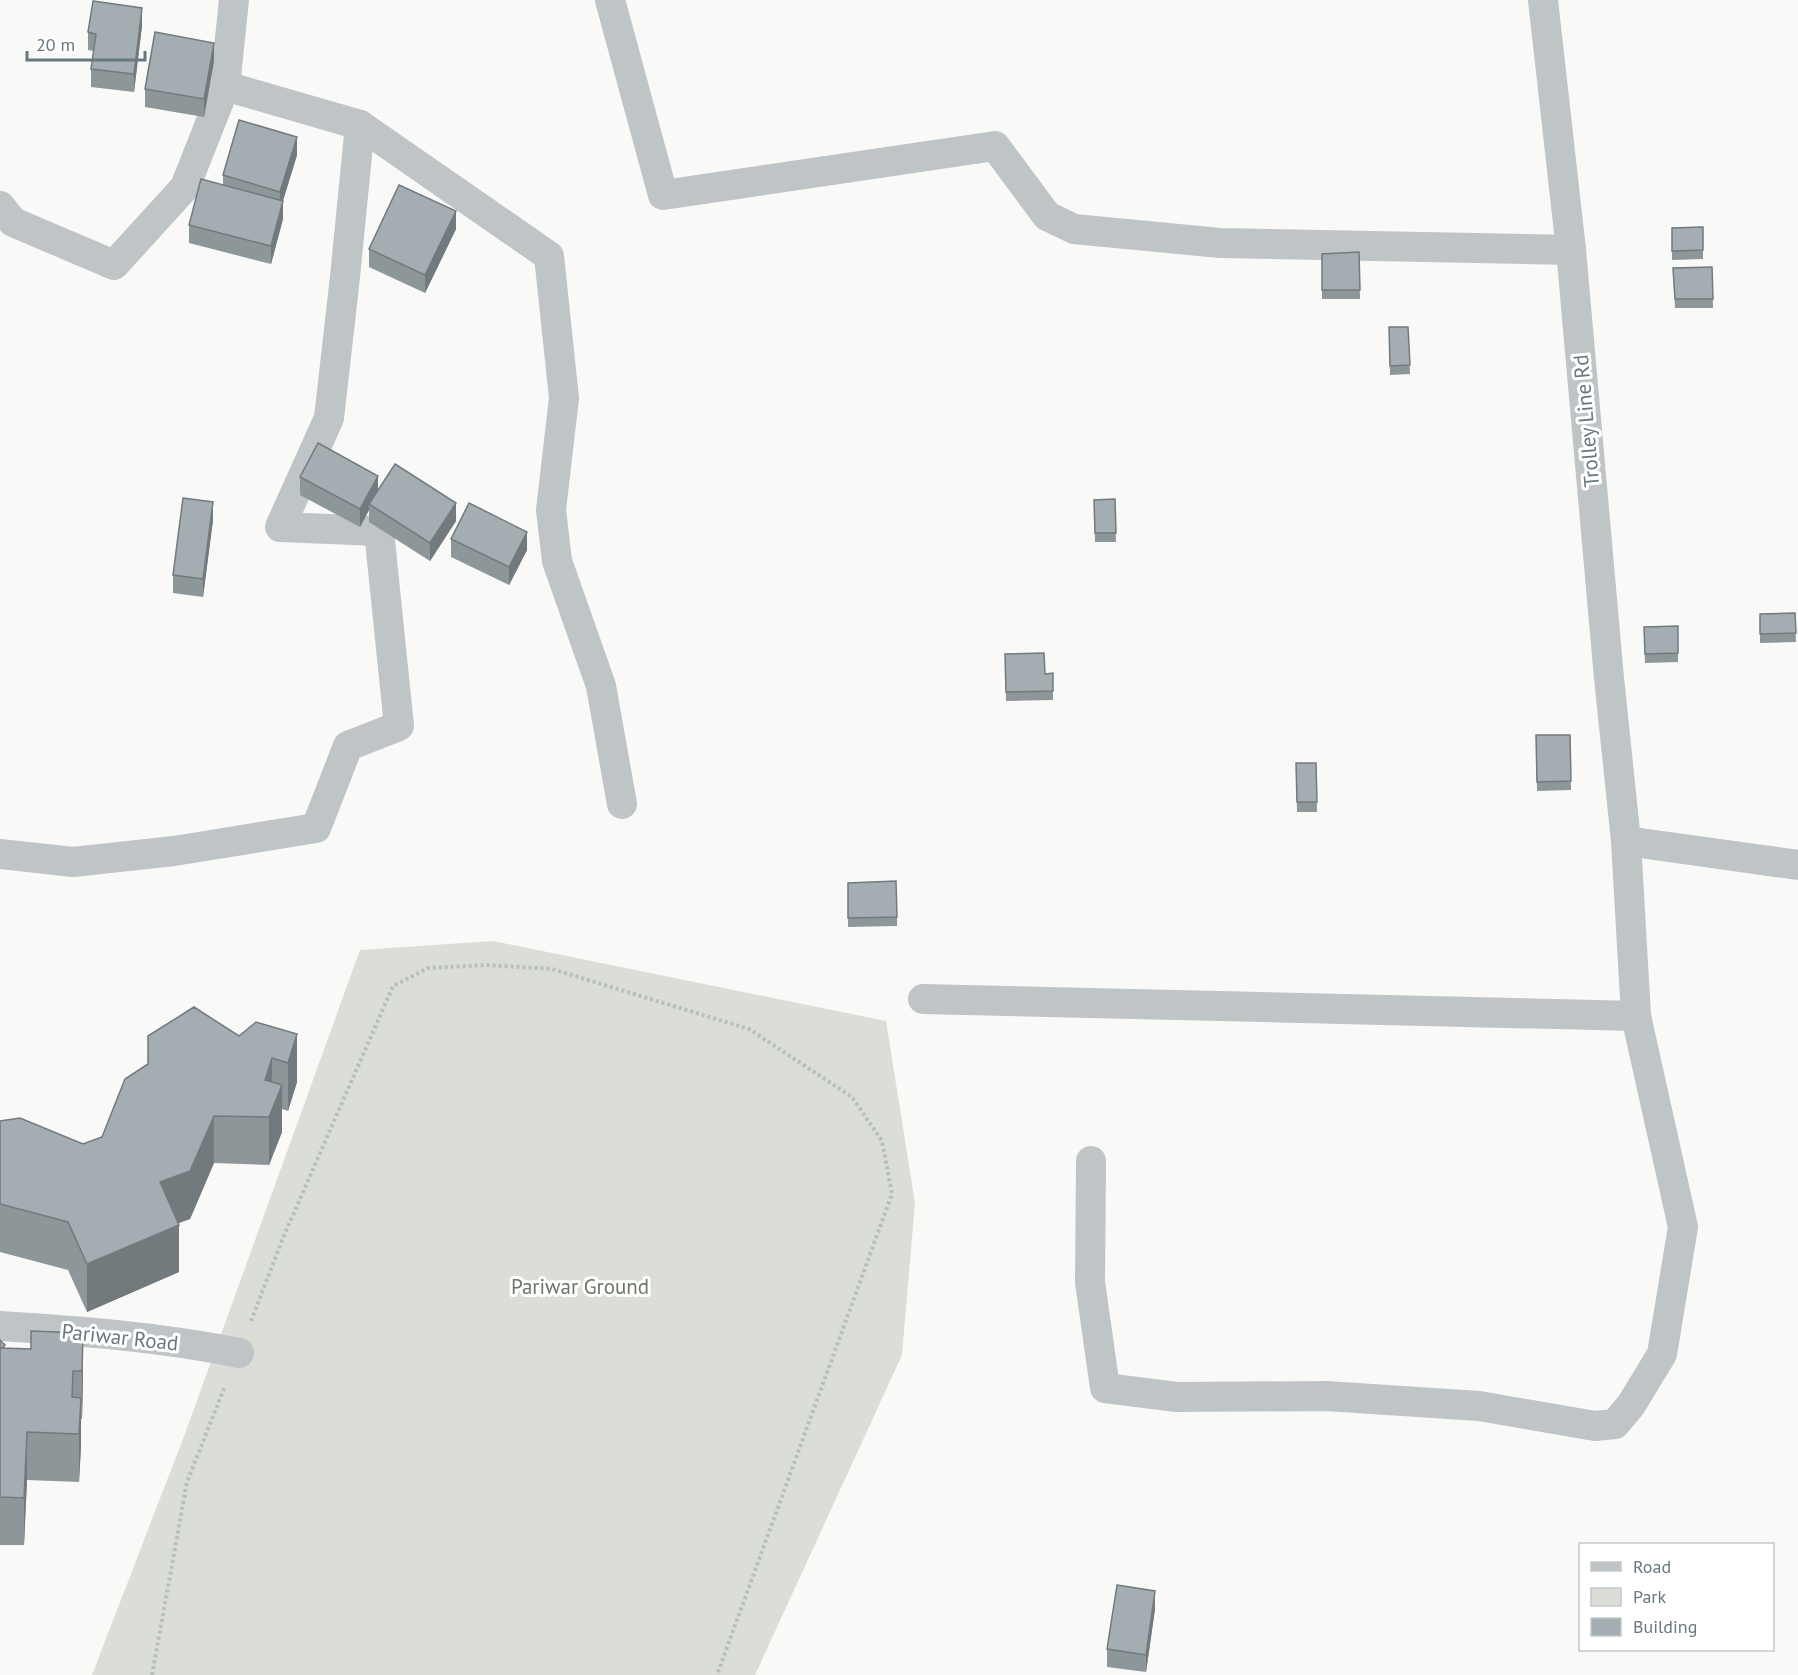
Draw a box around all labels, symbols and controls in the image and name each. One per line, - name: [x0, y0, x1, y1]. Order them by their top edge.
- scale bar: [27, 24, 146, 62]
- text: 20 m: [36, 33, 75, 56]
- street label: Trolley Line Rd: [1567, 354, 1605, 488]
- park label: Pariwar Ground: [511, 1273, 649, 1300]
- street label: Pariwar Road: [60, 1317, 180, 1357]
- legend: [1579, 1543, 1774, 1651]
- text: Road: [1633, 1555, 1671, 1578]
- text: Park: [1633, 1585, 1666, 1608]
- text: Building: [1633, 1615, 1697, 1638]

